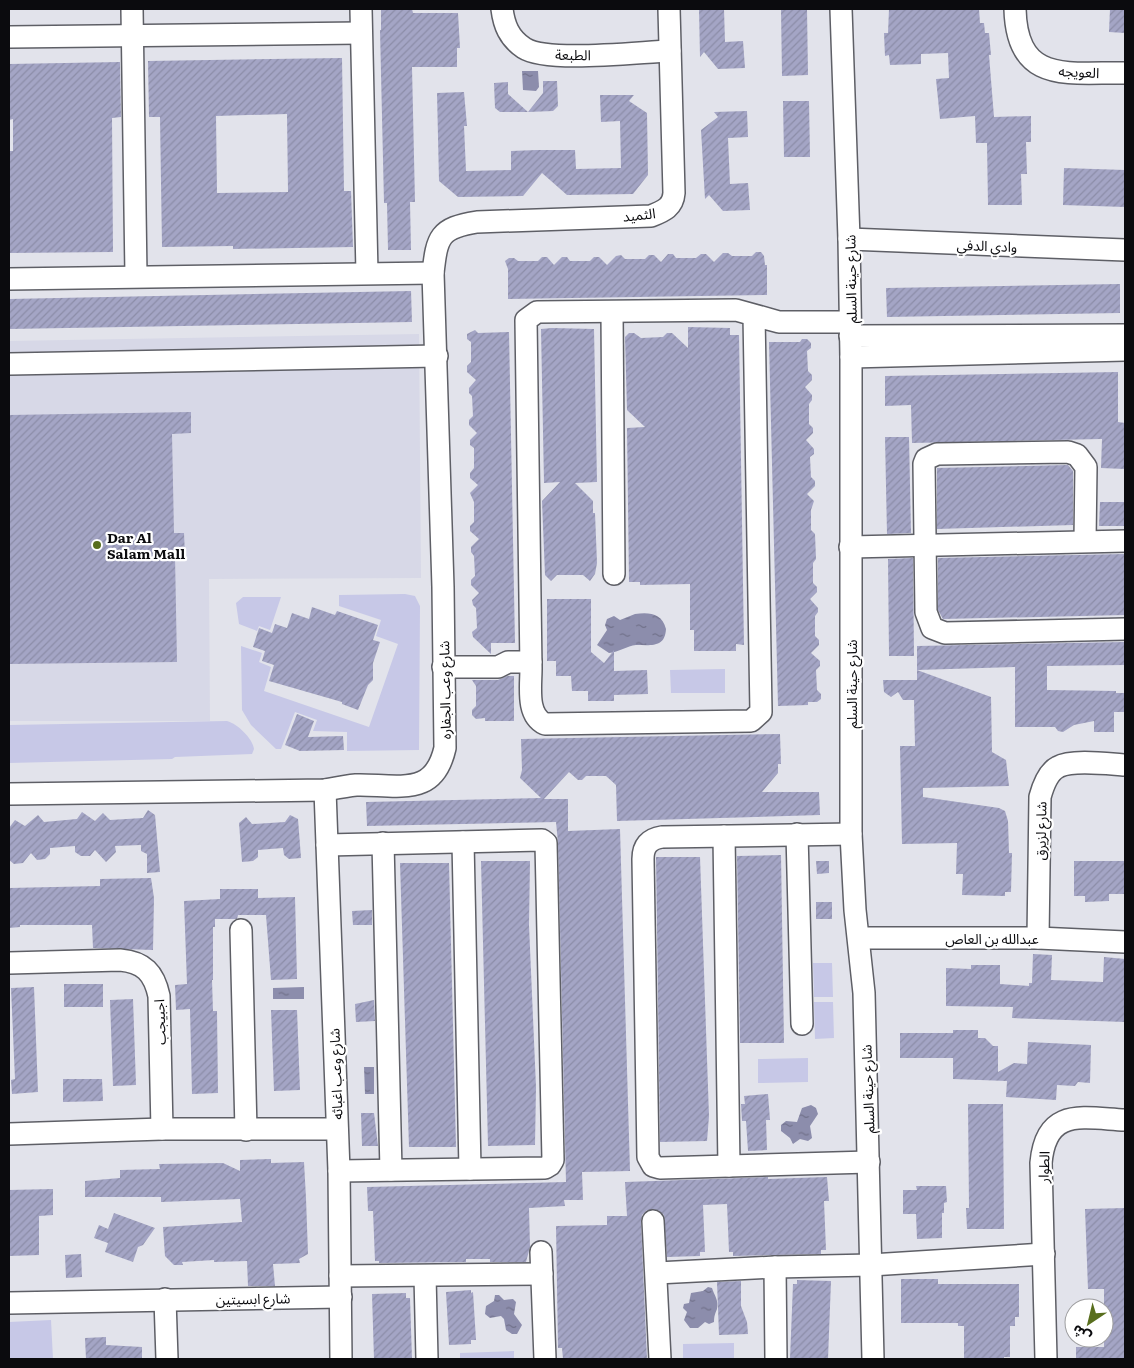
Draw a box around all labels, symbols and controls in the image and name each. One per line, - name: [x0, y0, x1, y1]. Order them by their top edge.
- street label: الطبعة: [555, 44, 591, 64]
- street label: العويجه: [1058, 60, 1100, 82]
- street label: الثميد: [622, 202, 656, 226]
- street label: شارع حينة السلم: [839, 234, 863, 324]
- street label: وادي الدفي: [956, 234, 1018, 258]
- place label: Dar Al Salam Mall: [107, 527, 185, 563]
- marker: Dar Al Salam Mall: [91, 539, 103, 551]
- street label: شارع وعب الجفاره: [433, 640, 457, 739]
- street label: شارع حينة السلم: [841, 640, 863, 728]
- street label: شارع لزيرق: [1029, 801, 1053, 861]
- street label: عبدالله بن العاص: [945, 928, 1039, 948]
- street label: اجبيجب: [148, 999, 170, 1045]
- street label: شارع وعب اغباثه: [323, 1028, 349, 1120]
- street label: شارع حينة السلم: [855, 1044, 881, 1134]
- street label: الطوار: [1032, 1151, 1054, 1184]
- street label: شارع ابسيتين: [215, 1287, 291, 1311]
- north arrow: [1064, 1298, 1114, 1348]
- text: ش: [1067, 1321, 1095, 1348]

